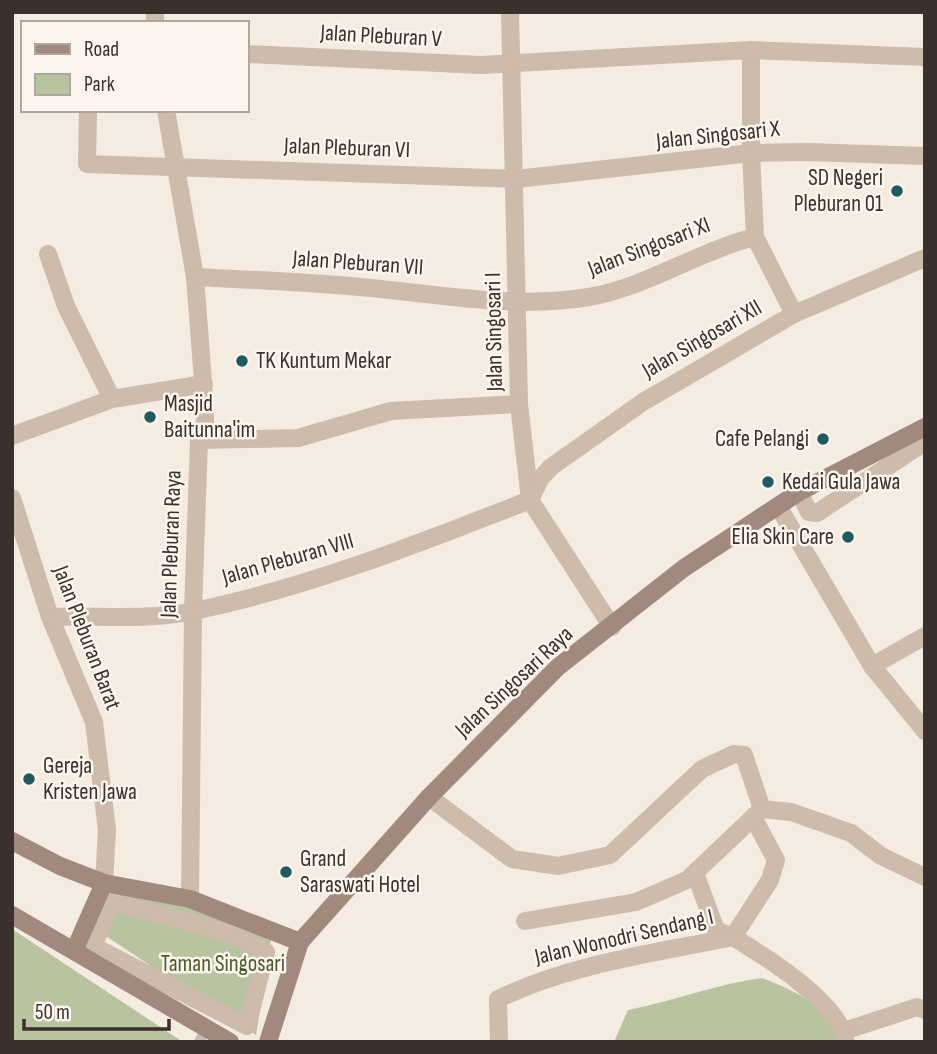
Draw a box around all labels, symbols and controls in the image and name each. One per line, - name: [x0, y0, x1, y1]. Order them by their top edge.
- street label: Jalan Pleburan V: [319, 19, 443, 53]
- legend: [21, 21, 248, 112]
- text: Road: [84, 37, 119, 62]
- text: Park: [84, 72, 115, 97]
- street label: Jalan Singosari X: [654, 115, 781, 156]
- street label: Jalan Pleburan VI: [282, 132, 411, 164]
- place label: SD Negeri Pleburan 01: [794, 164, 883, 218]
- marker: SD Negeri Pleburan 01: [889, 183, 905, 199]
- street label: Jalan Singosari XI: [583, 211, 714, 283]
- street label: Jalan Pleburan VII: [291, 244, 424, 282]
- street label: Jalan Singosari I: [479, 272, 509, 393]
- street label: Jalan Singosari XII: [636, 294, 767, 385]
- place label: TK Kuntum Mekar: [256, 347, 392, 375]
- marker: TK Kuntum Mekar: [234, 353, 250, 369]
- place label: Masjid Baitunna'im: [164, 390, 255, 444]
- marker: Masjid Baitunna'im: [142, 409, 158, 425]
- place label: Cafe Pelangi: [715, 425, 809, 453]
- marker: Cafe Pelangi: [815, 431, 831, 447]
- place label: Kedai Gula Jawa: [782, 468, 900, 496]
- street label: Jalan Pleburan Raya: [154, 470, 188, 619]
- marker: Kedai Gula Jawa: [760, 474, 776, 490]
- place label: Elia Skin Care: [731, 523, 834, 551]
- street label: Jalan Pleburan VIII: [218, 527, 357, 591]
- marker: Elia Skin Care: [840, 529, 856, 545]
- street label: Jalan Pleburan Barat: [46, 561, 127, 714]
- street label: Jalan Singosari Raya: [449, 620, 579, 744]
- place label: Gereja Kristen Jawa: [43, 752, 137, 806]
- marker: Gereja Kristen Jawa: [21, 771, 37, 787]
- place label: Grand Saraswati Hotel: [300, 845, 420, 899]
- marker: Grand Saraswati Hotel: [278, 864, 294, 880]
- street label: Jalan Wonodri Sendang I: [531, 903, 716, 971]
- park label: Taman Singosari: [161, 950, 285, 978]
- scale bar: [24, 988, 170, 1032]
- text: 50 m: [35, 1000, 70, 1025]

